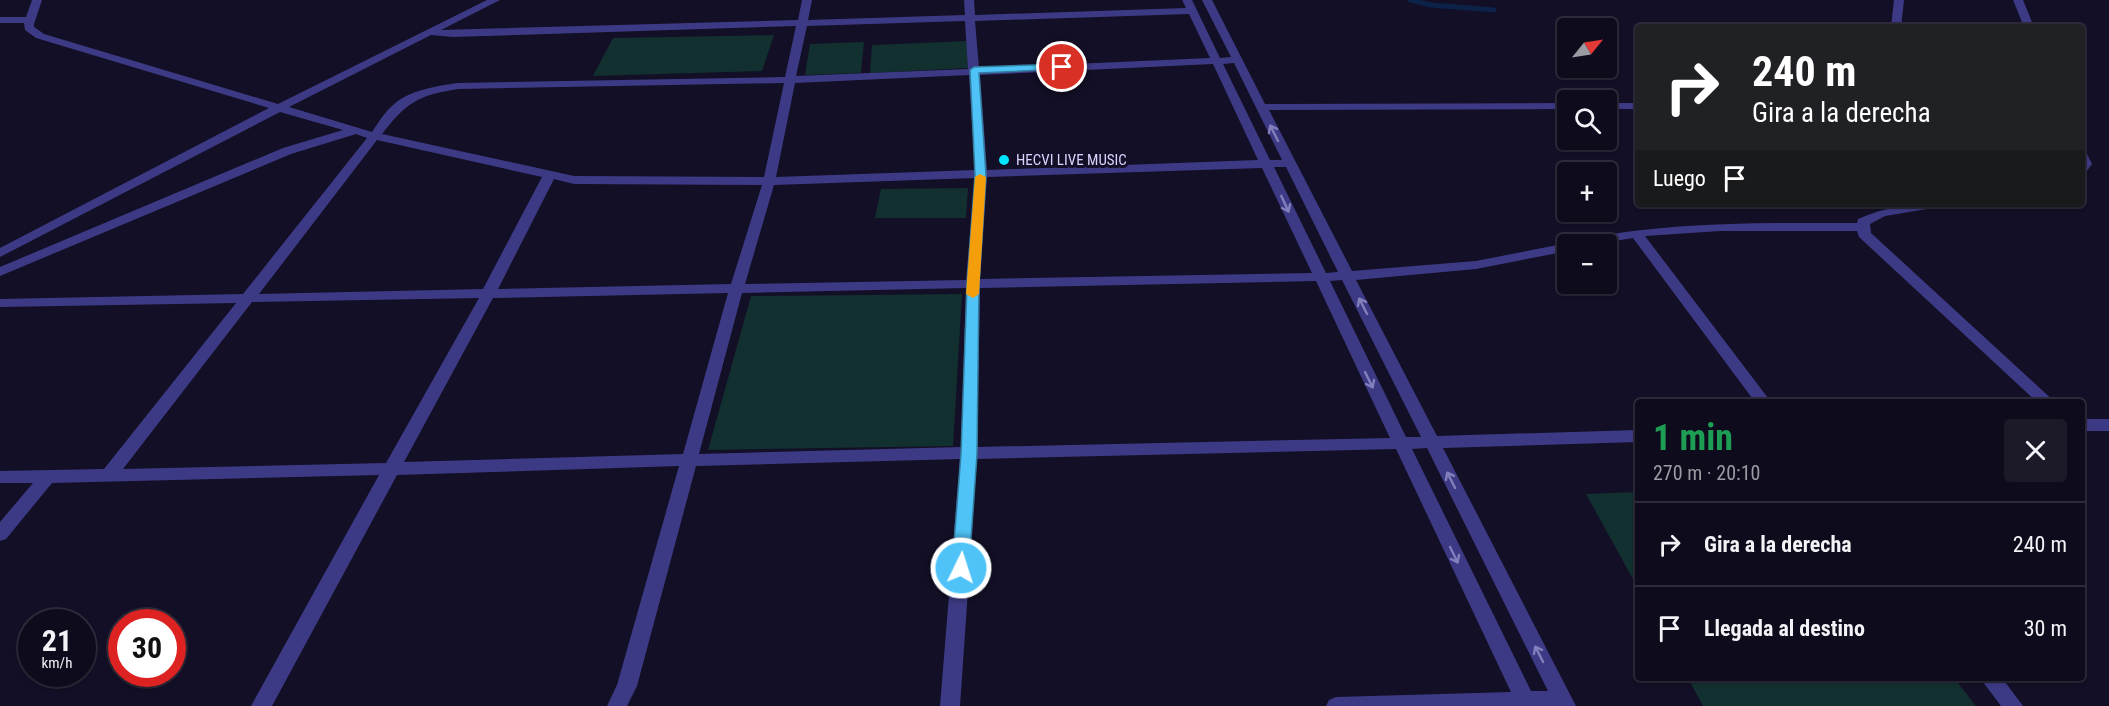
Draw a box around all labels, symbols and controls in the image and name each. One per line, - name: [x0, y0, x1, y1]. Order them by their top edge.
- north arrow: [1557, 18, 1617, 78]
- map controls: [1557, 18, 1617, 294]
- pin: [1036, 41, 1087, 92]
- text: 240 m: [1752, 47, 1857, 96]
- icon: right: [1653, 48, 1731, 126]
- icon: arrive: [1045, 50, 1078, 83]
- button: search: [1557, 90, 1617, 150]
- text: Gira a la derecha: [1752, 97, 1931, 129]
- one-way arrow: [1267, 124, 1279, 142]
- place label: HECVI LIVE MUSIC: [1016, 151, 1127, 169]
- marker: HECVI LIVE MUSIC: [997, 153, 1011, 167]
- button: +: [1557, 162, 1617, 222]
- icon: arrive: [1718, 162, 1751, 195]
- text: Luego: [1653, 166, 1706, 191]
- one-way arrow: [1280, 194, 1292, 212]
- button: −: [1557, 234, 1617, 294]
- one-way arrow: [1357, 298, 1369, 315]
- one-way arrow: [1363, 371, 1375, 389]
- text: 1 min: [1653, 417, 1733, 459]
- button: close: [2004, 419, 2067, 482]
- text: 270 m · 20:10: [1653, 461, 1760, 485]
- one-way arrow: [1444, 471, 1456, 489]
- icon: right: [1653, 528, 1686, 561]
- text: Gira a la derecha: [1704, 532, 1852, 557]
- text: 240 m: [2013, 532, 2067, 557]
- position arrow: [929, 536, 993, 600]
- one-way arrow: [1449, 546, 1460, 564]
- speed limit sign: 30: [108, 609, 186, 687]
- icon: arrive: [1653, 612, 1686, 645]
- text: Llegada al destino: [1704, 616, 1865, 641]
- text: 30 m: [2024, 616, 2067, 641]
- text: 21: [42, 623, 72, 658]
- one-way arrow: [1533, 646, 1545, 663]
- text: km/h: [42, 654, 72, 672]

